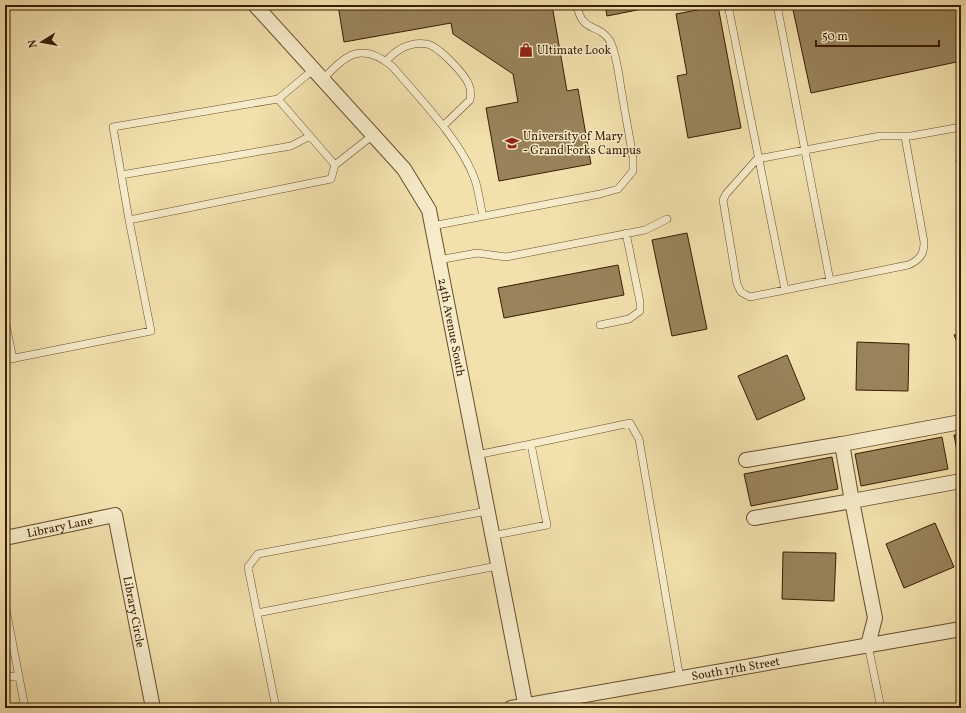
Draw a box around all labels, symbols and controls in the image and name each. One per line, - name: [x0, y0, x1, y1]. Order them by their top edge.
- north arrow: [22, 22, 62, 62]
- scale bar: [816, 22, 939, 48]
- text: 50 m: [822, 29, 848, 45]
- text: N: [26, 38, 42, 49]
- shop icon: Ultimate Look: [518, 42, 534, 58]
- place label: Ultimate Look: [537, 43, 611, 59]
- place label: University of Mary - Grand Forks Campus: [523, 129, 641, 159]
- school or university icon: University of Mary - Grand Forks Campus: [504, 135, 520, 151]
- street label: 24th Avenue South: [433, 277, 468, 378]
- street label: Library Lane: [26, 513, 95, 542]
- street label: Library Circle: [118, 575, 148, 649]
- street label: South 17th Street: [690, 654, 781, 685]

